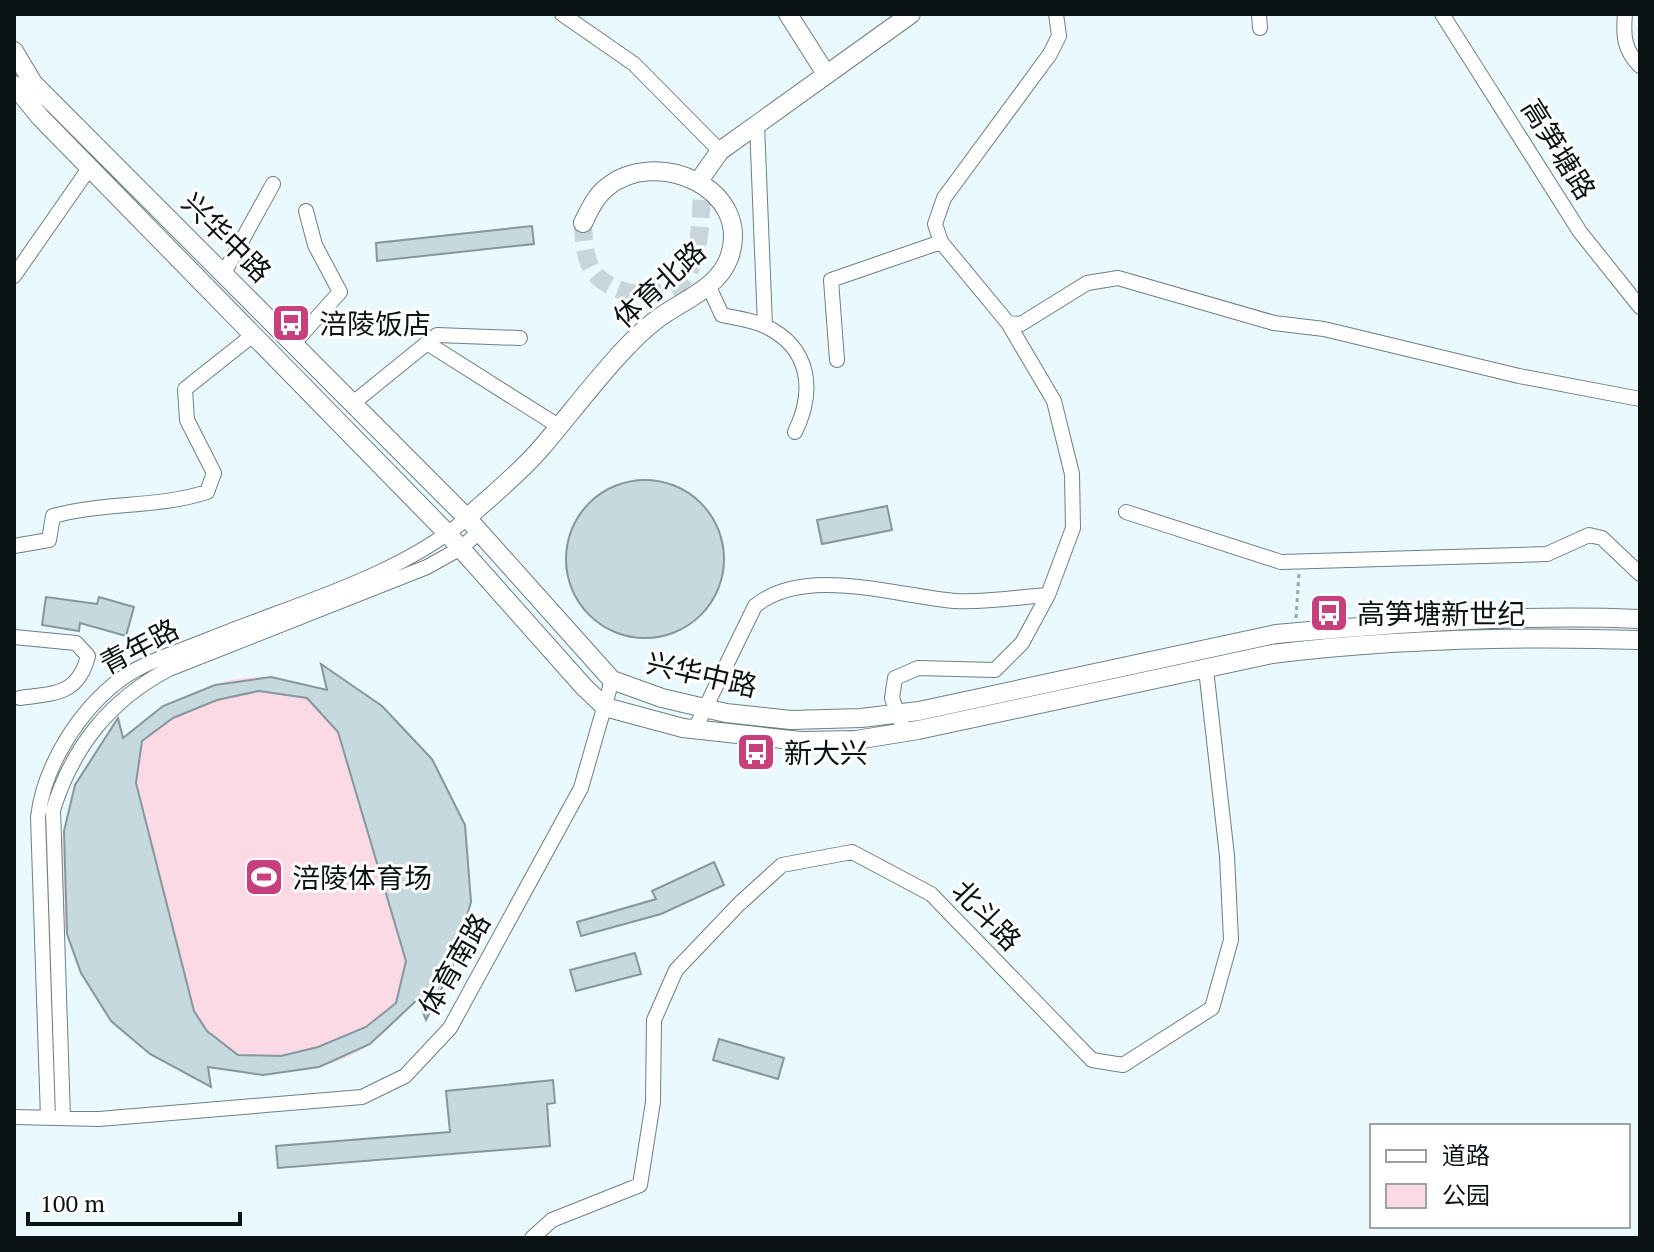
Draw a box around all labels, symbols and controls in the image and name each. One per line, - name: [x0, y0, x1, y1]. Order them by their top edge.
- street label: 高笋塘路: [1514, 92, 1604, 206]
- street label: 兴华中路: [174, 184, 280, 290]
- street label: 体育北路: [605, 233, 713, 335]
- bus stop icon: 涪陵饭店: [270, 302, 312, 344]
- place label: 涪陵饭店: [319, 305, 431, 342]
- bus stop icon: 高笋塘新世纪: [1308, 592, 1350, 634]
- place label: 高笋塘新世纪: [1357, 595, 1525, 632]
- street label: 青年路: [93, 610, 185, 682]
- street label: 兴华中路: [643, 643, 761, 705]
- bus stop icon: 新大兴: [735, 731, 777, 773]
- place label: 新大兴: [784, 734, 868, 771]
- sports icon: 涪陵体育场: [243, 856, 285, 898]
- place label: 涪陵体育场: [292, 859, 432, 896]
- street label: 北斗路: [945, 872, 1029, 958]
- street label: 体育南路: [410, 906, 498, 1022]
- legend: [1370, 1124, 1630, 1228]
- text: 道路: [1442, 1139, 1490, 1171]
- scale bar: [28, 1176, 240, 1226]
- text: 公园: [1442, 1179, 1490, 1211]
- text: 100 m: [40, 1187, 105, 1219]

